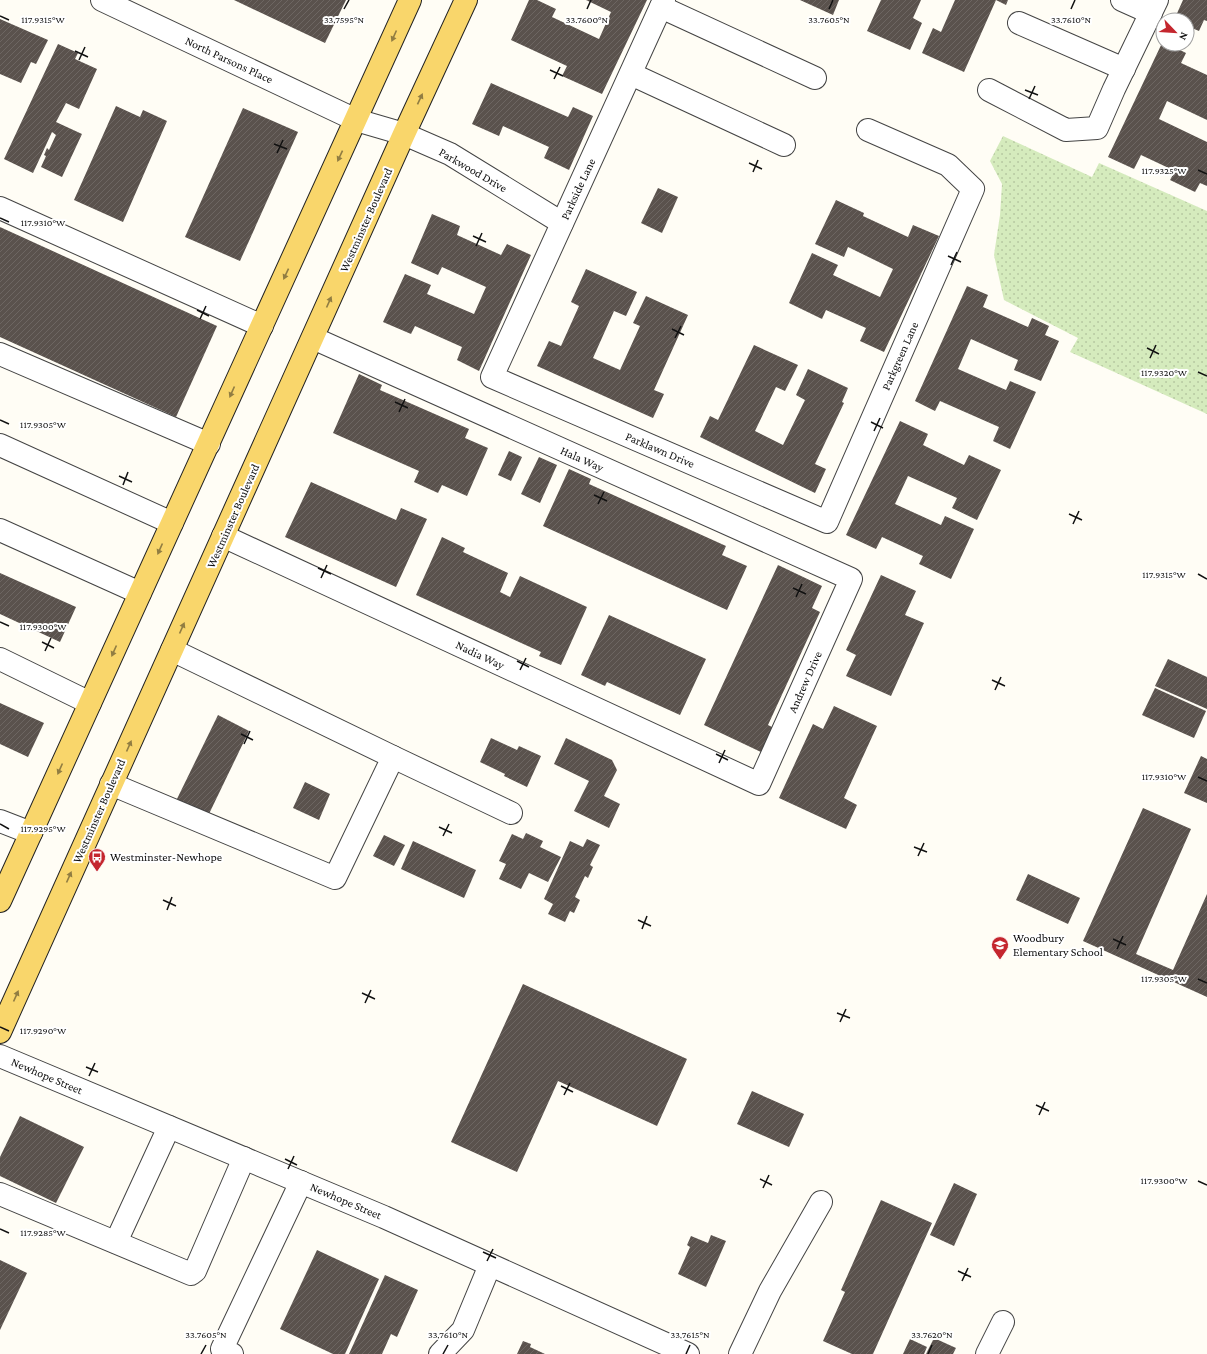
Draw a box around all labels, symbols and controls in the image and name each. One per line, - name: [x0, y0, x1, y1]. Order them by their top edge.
- north arrow: [1155, 12, 1195, 52]
- text: 117.9315°W: [21, 14, 66, 25]
- text: 33.7595°N: [324, 14, 364, 25]
- text: 33.7600°N: [566, 14, 609, 25]
- text: 33.7605°N: [808, 14, 850, 25]
- text: 33.7610°N: [1051, 14, 1091, 25]
- one-way arrow: [391, 30, 397, 41]
- text: N: [1177, 30, 1191, 43]
- street label: North Parsons Place: [183, 34, 275, 86]
- one-way arrow: [417, 93, 423, 105]
- street label: Parkwood Drive: [436, 145, 510, 195]
- one-way arrow: [337, 150, 343, 161]
- street label: Parkside Lane: [558, 156, 598, 222]
- street label: Westminster Boulevard: [337, 165, 396, 274]
- text: 117.9325°W: [1142, 165, 1187, 176]
- text: 117.9310°W: [21, 217, 66, 228]
- one-way arrow: [283, 268, 289, 280]
- one-way arrow: [326, 297, 332, 308]
- street label: Parkgreen Lane: [879, 320, 921, 392]
- text: 117.9320°W: [1141, 367, 1188, 378]
- one-way arrow: [229, 387, 235, 398]
- text: 117.9305°W: [20, 419, 67, 430]
- street label: Parklawn Drive: [623, 429, 697, 471]
- street label: Hala Way: [558, 443, 606, 475]
- street label: Westminster Boulevard: [204, 461, 263, 570]
- one-way arrow: [157, 543, 163, 555]
- text: 117.9315°W: [1142, 569, 1187, 580]
- text: 117.9300°W: [20, 621, 67, 632]
- one-way arrow: [179, 622, 185, 633]
- street label: Nadia Way: [453, 638, 507, 673]
- one-way arrow: [111, 645, 117, 656]
- street label: Andrew Drive: [785, 649, 825, 715]
- one-way arrow: [126, 740, 132, 752]
- street label: Westminster Boulevard: [70, 756, 129, 865]
- one-way arrow: [57, 764, 63, 775]
- text: 117.9310°W: [1142, 771, 1187, 782]
- text: 117.9295°W: [20, 823, 66, 834]
- bus stop icon: Westminster-Newhope: [87, 847, 107, 872]
- place label: Westminster-Newhope: [110, 850, 222, 864]
- one-way arrow: [66, 872, 72, 883]
- place label: Woodbury Elementary School: [1013, 931, 1103, 959]
- school or university icon: Woodbury Elementary School: [990, 935, 1010, 960]
- text: 117.9305°W: [1141, 973, 1188, 984]
- one-way arrow: [13, 990, 19, 1002]
- text: 117.9290°W: [20, 1025, 67, 1036]
- street label: Newhope Street: [9, 1055, 86, 1098]
- text: 117.9300°W: [1141, 1175, 1188, 1186]
- street label: Newhope Street: [308, 1180, 385, 1223]
- text: 117.9285°W: [20, 1227, 67, 1238]
- text: 33.7605°N: [185, 1329, 227, 1340]
- text: 33.7610°N: [428, 1329, 468, 1340]
- text: 33.7615°N: [671, 1329, 710, 1340]
- text: 33.7620°N: [911, 1329, 953, 1340]

